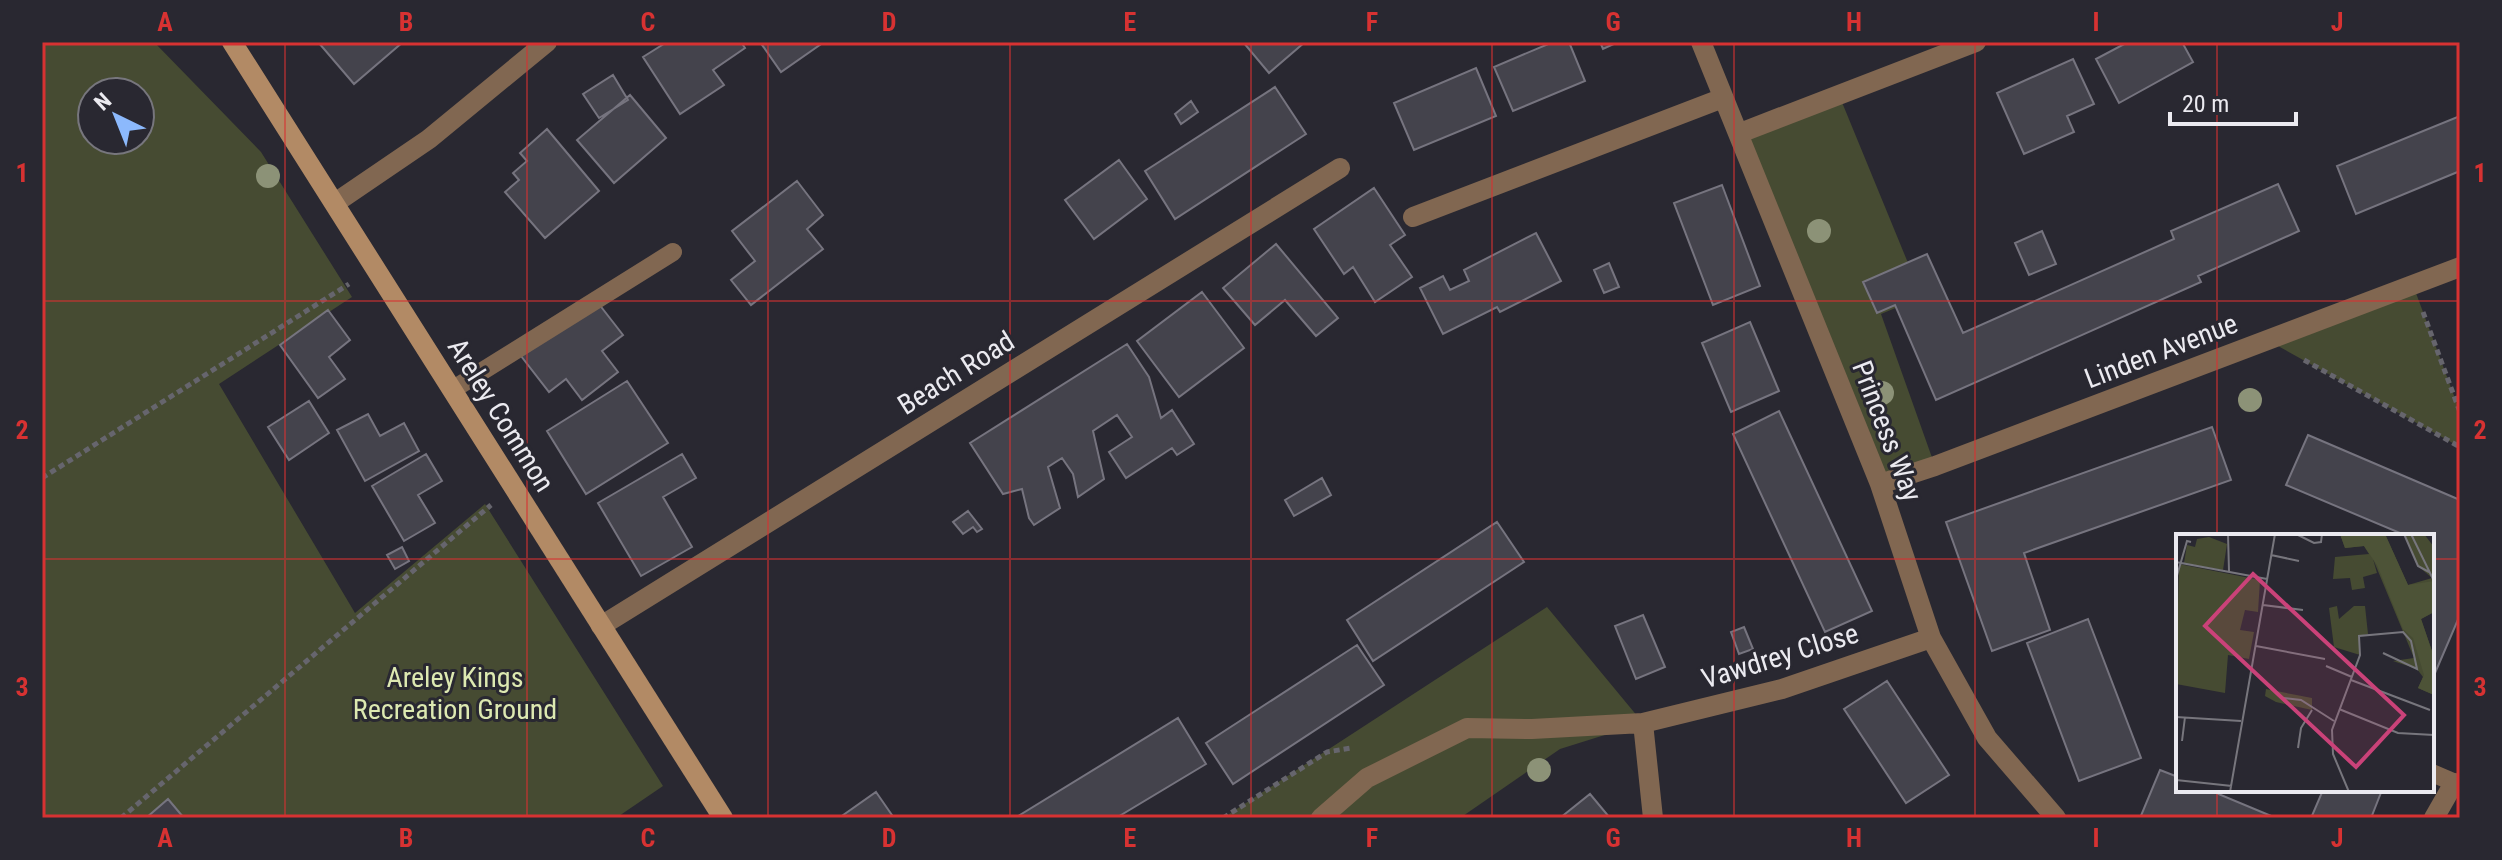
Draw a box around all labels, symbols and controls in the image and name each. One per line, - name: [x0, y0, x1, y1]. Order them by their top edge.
- text: A: [157, 7, 173, 37]
- text: B: [399, 7, 413, 37]
- text: C: [641, 7, 656, 37]
- text: D: [882, 7, 896, 37]
- text: E: [1124, 7, 1137, 37]
- text: F: [1366, 7, 1378, 37]
- text: G: [1605, 7, 1621, 37]
- text: H: [1846, 7, 1862, 37]
- text: I: [2092, 7, 2100, 37]
- text: J: [2331, 7, 2343, 37]
- north arrow: [76, 76, 156, 156]
- scale bar: [2170, 76, 2296, 126]
- text: N: [89, 88, 116, 115]
- text: 20 m: [2182, 90, 2229, 118]
- text: 1: [15, 158, 29, 188]
- text: 1: [2473, 158, 2487, 188]
- street label: Linden Avenue: [2080, 307, 2242, 395]
- street label: Beach Road: [892, 324, 1020, 422]
- street label: Areley Common: [441, 332, 561, 498]
- street label: Princess Way: [1845, 356, 1929, 506]
- text: 2: [15, 415, 29, 445]
- text: 2: [2473, 415, 2487, 445]
- inset map: [2176, 534, 2434, 792]
- street label: Vawdrey Close: [1698, 617, 1862, 695]
- park label: Areley Kings Recreation Ground: [353, 661, 557, 726]
- text: 3: [15, 672, 29, 702]
- text: 3: [2473, 672, 2487, 702]
- text: A: [157, 823, 173, 853]
- text: B: [399, 823, 413, 853]
- text: C: [641, 823, 656, 853]
- text: D: [882, 823, 896, 853]
- text: E: [1124, 823, 1137, 853]
- text: F: [1366, 823, 1378, 853]
- text: G: [1605, 823, 1621, 853]
- text: H: [1846, 823, 1862, 853]
- text: I: [2092, 823, 2100, 853]
- text: J: [2331, 823, 2343, 853]

